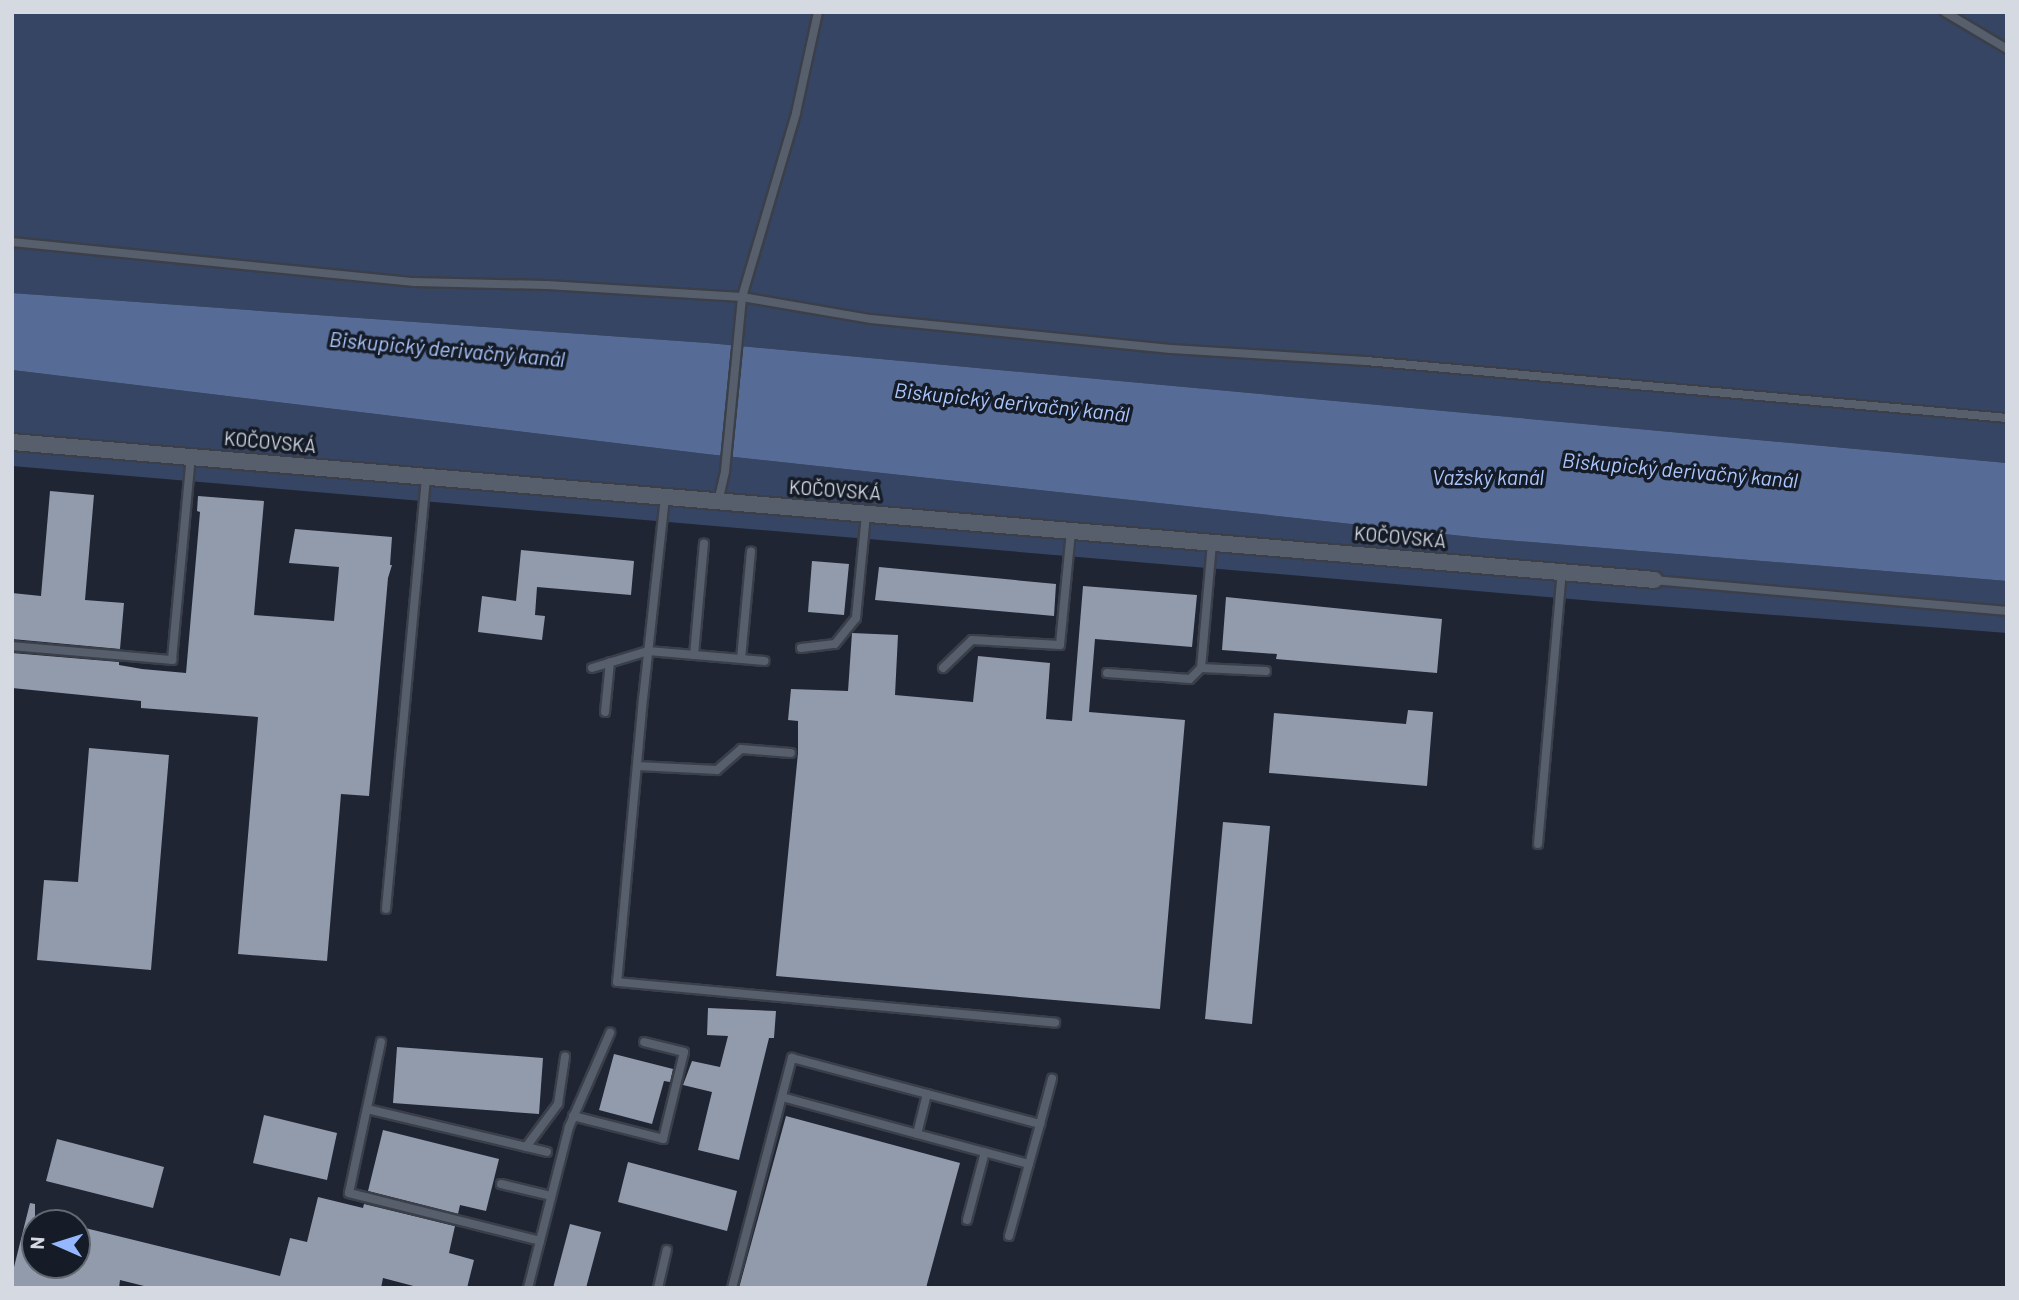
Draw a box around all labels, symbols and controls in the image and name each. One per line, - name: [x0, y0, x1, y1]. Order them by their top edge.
- water label: Biskupický derivačný kanál: [328, 326, 566, 372]
- water label: Biskupický derivačný kanál: [893, 377, 1131, 427]
- street label: KOČOVSKÁ: [223, 427, 317, 457]
- water label: Biskupický derivačný kanál: [1561, 447, 1799, 493]
- water label: Važský kanál: [1432, 464, 1544, 490]
- street label: KOČOVSKÁ: [788, 475, 882, 505]
- street label: KOČOVSKÁ: [1353, 522, 1447, 552]
- north arrow: [21, 1209, 91, 1279]
- text: N: [25, 1236, 48, 1250]

